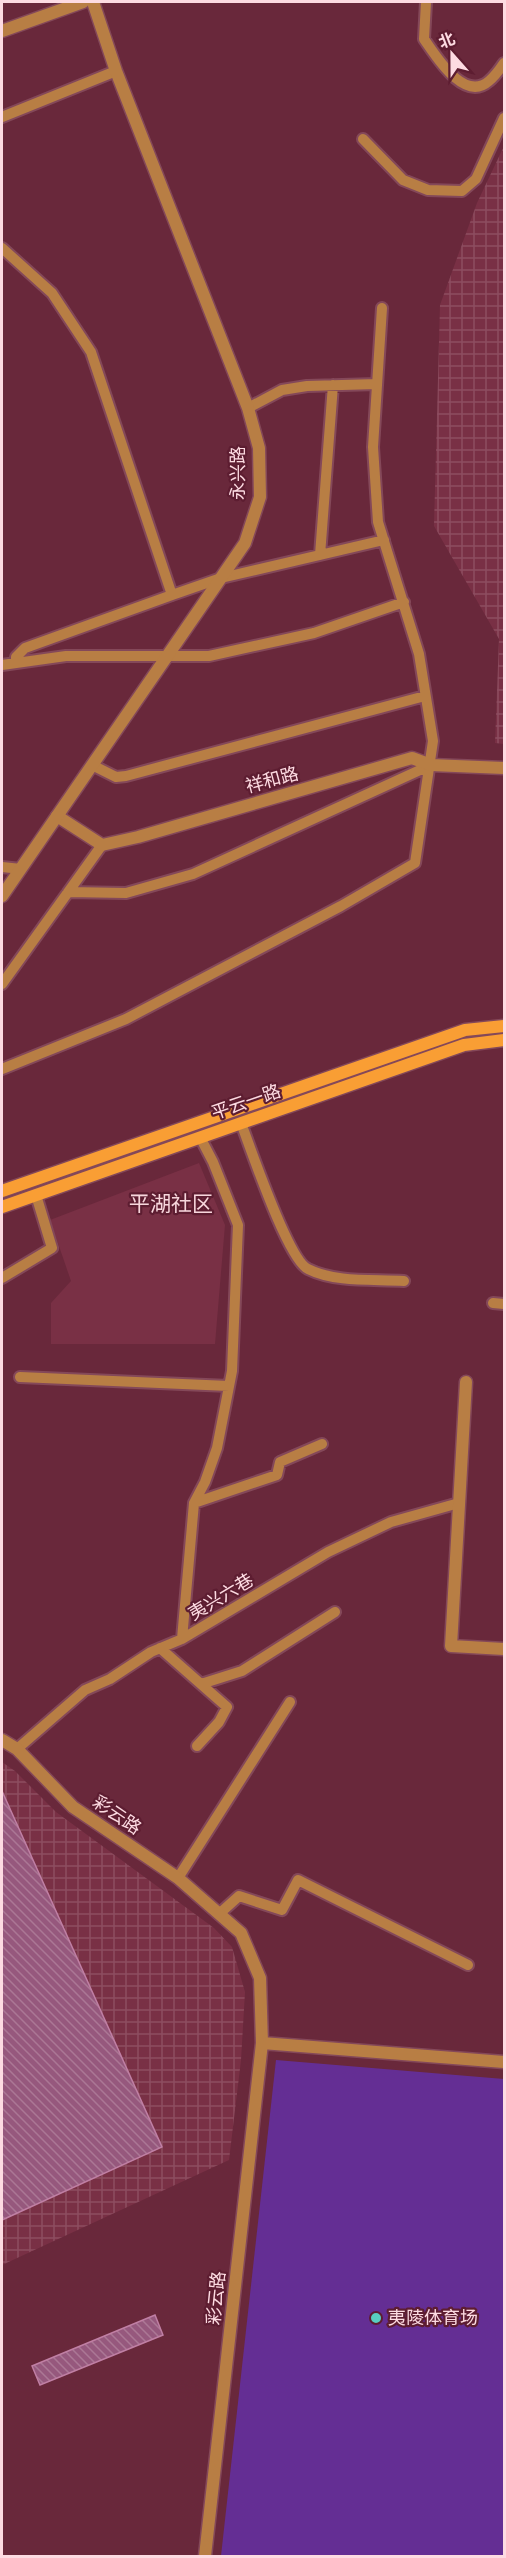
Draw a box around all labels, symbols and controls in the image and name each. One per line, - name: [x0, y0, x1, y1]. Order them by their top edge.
- north arrow: [422, 24, 482, 84]
- text: 北: [436, 30, 457, 51]
- street label: 永兴路: [228, 446, 248, 500]
- street label: 祥和路: [243, 763, 301, 797]
- street label: 平云一路: [209, 1081, 283, 1123]
- district label: 平湖社区: [129, 1192, 213, 1216]
- street label: 夷兴六巷: [185, 1570, 257, 1624]
- street label: 彩云路: [89, 1792, 145, 1838]
- street label: 彩云路: [203, 2270, 229, 2326]
- place label: 夷陵体育场: [388, 2308, 478, 2328]
- marker: 夷陵体育场: [369, 2311, 383, 2325]

